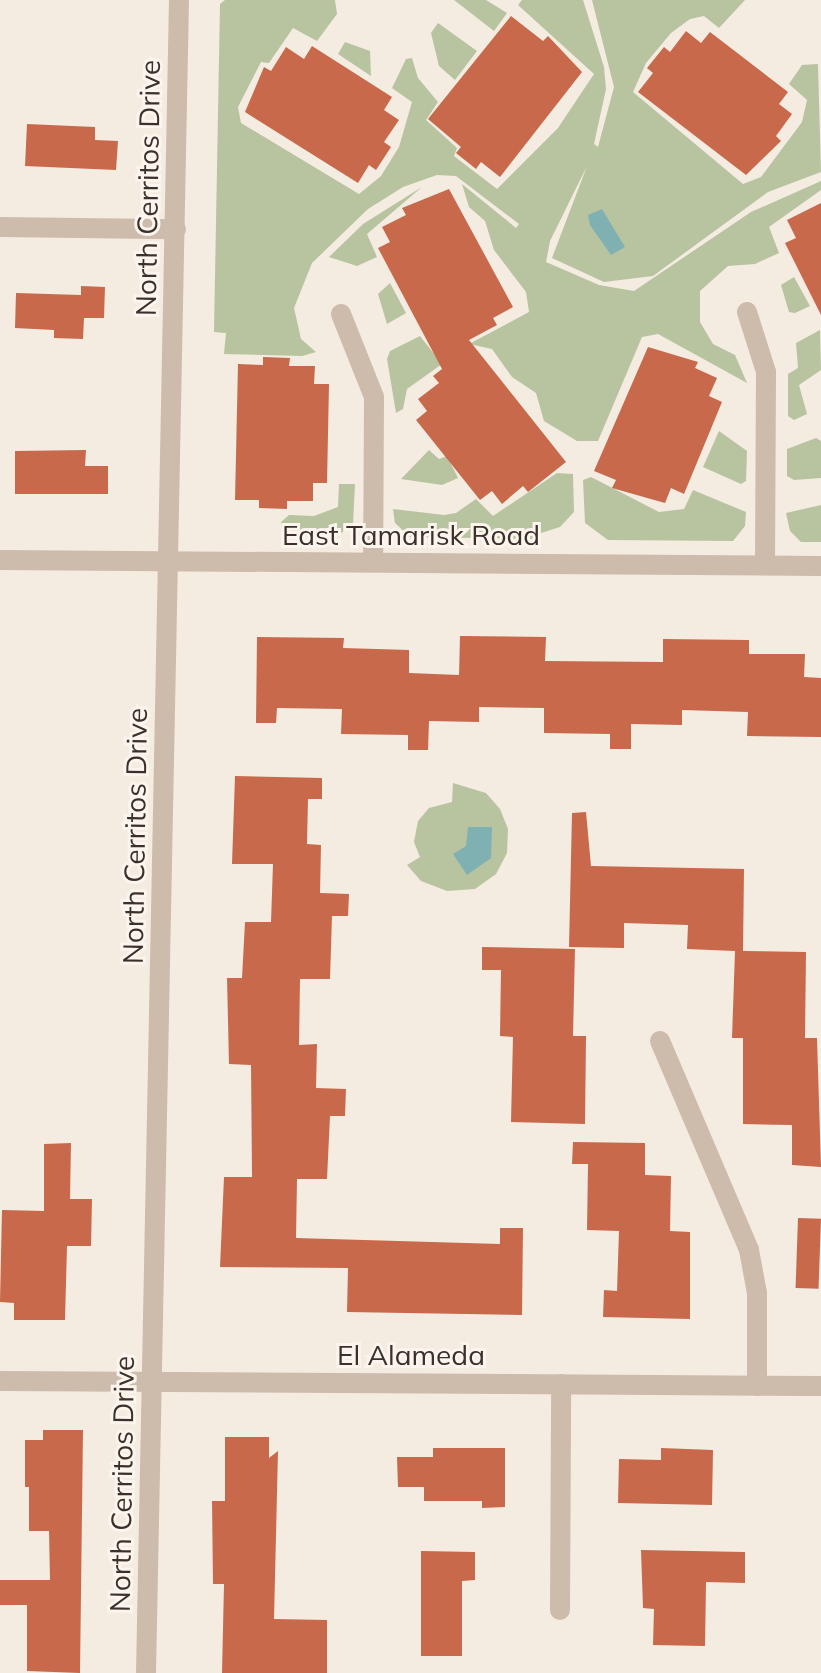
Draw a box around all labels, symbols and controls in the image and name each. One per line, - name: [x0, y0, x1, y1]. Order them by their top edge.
- street label: North Cerritos Drive: [129, 60, 167, 316]
- street label: East Tamarisk Road: [282, 518, 540, 552]
- street label: North Cerritos Drive: [116, 708, 154, 964]
- street label: El Alameda: [337, 1338, 485, 1372]
- street label: North Cerritos Drive: [103, 1356, 141, 1612]

